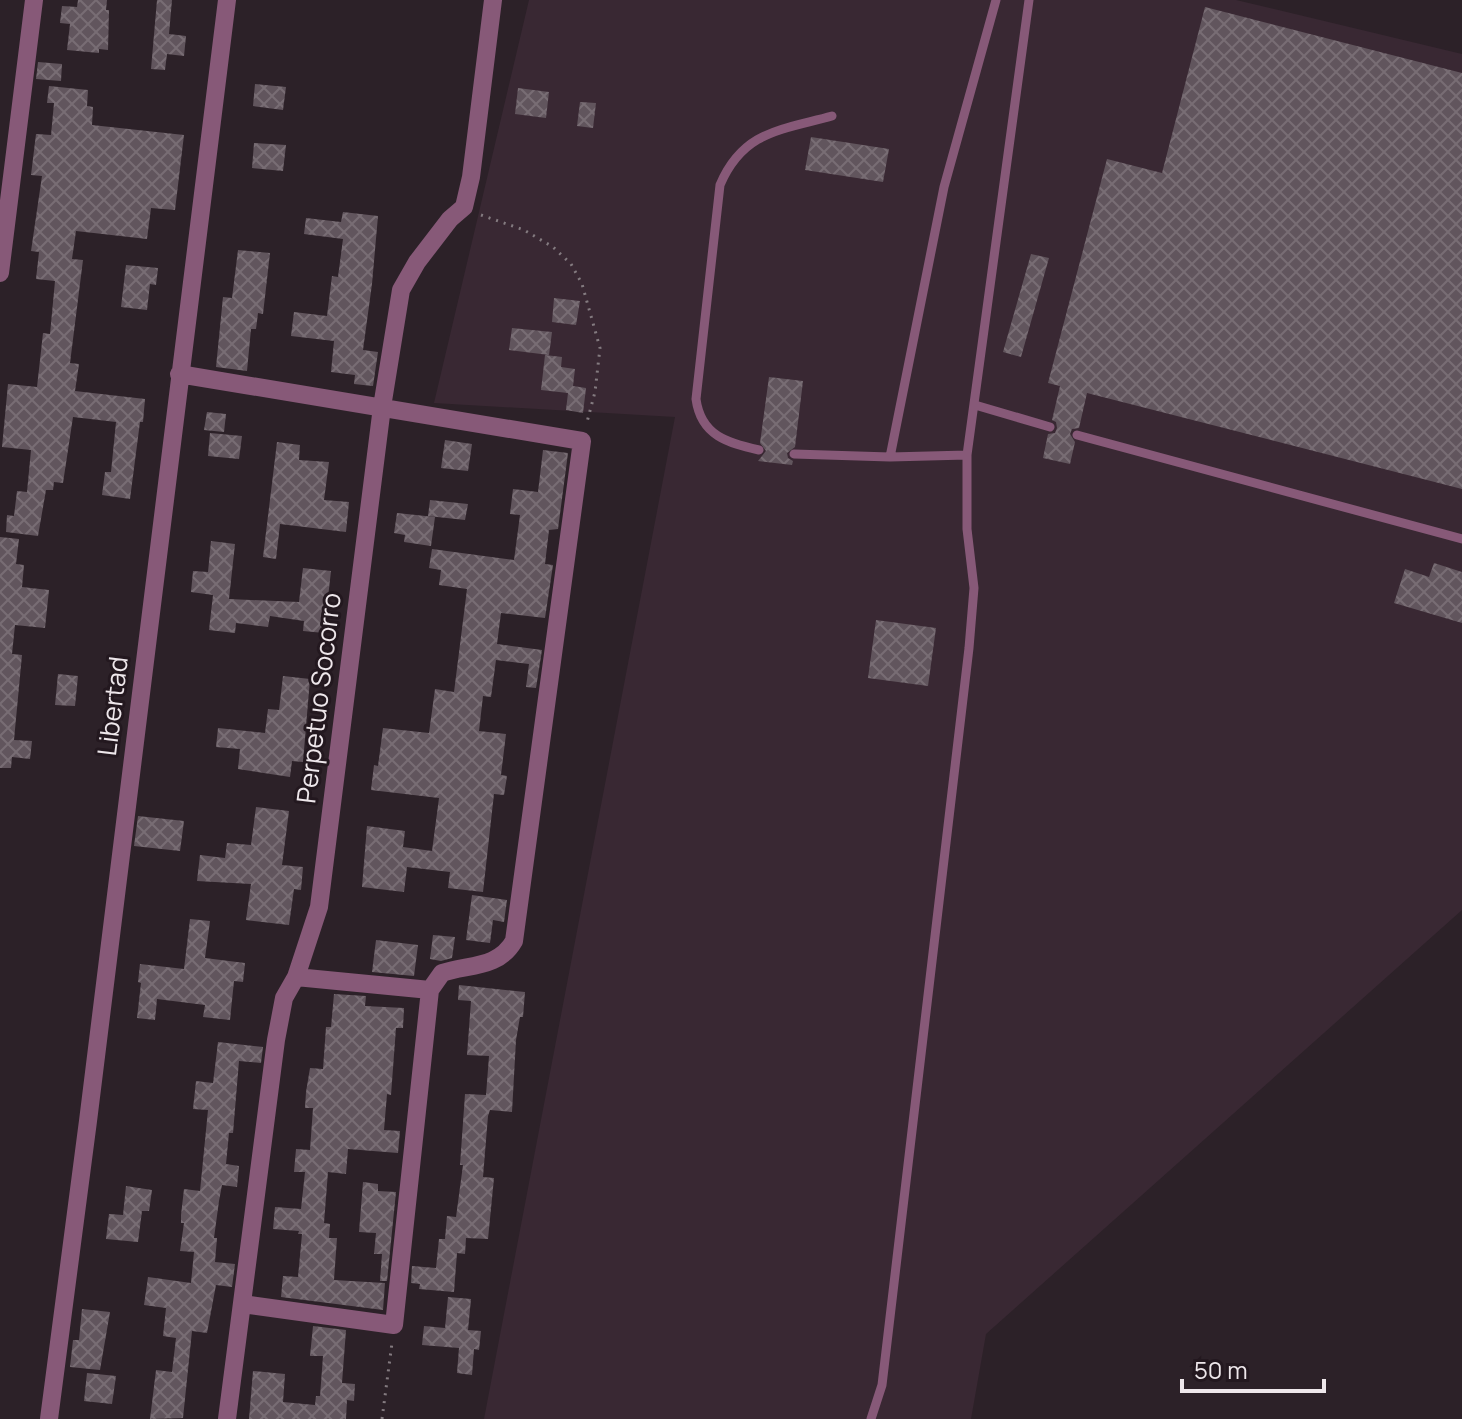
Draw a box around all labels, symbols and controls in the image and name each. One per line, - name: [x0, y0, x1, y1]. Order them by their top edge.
- street label: Perpetuo Socorro: [287, 591, 349, 805]
- street label: Libertad: [88, 654, 136, 758]
- scale bar: [1182, 1343, 1324, 1393]
- text: 50 m: [1194, 1353, 1248, 1386]

